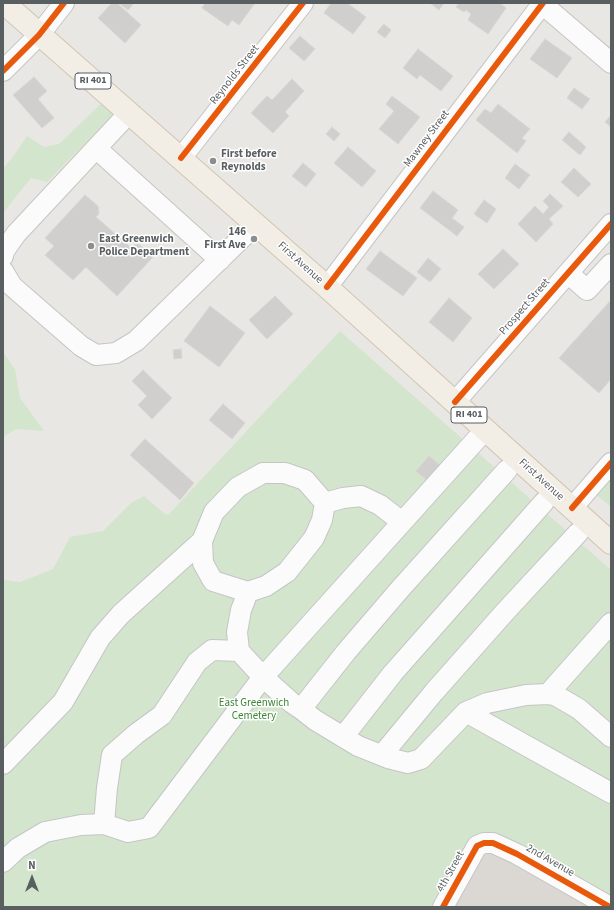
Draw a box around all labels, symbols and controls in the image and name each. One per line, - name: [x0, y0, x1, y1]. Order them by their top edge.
- street label: Reynolds Street: [208, 43, 262, 107]
- road number: RI 401: [75, 73, 111, 89]
- street label: Mawney Street: [401, 108, 453, 170]
- place label: First before Reynolds: [221, 148, 277, 174]
- marker: First before Reynolds: [208, 156, 218, 166]
- place label: 146 First Ave: [204, 226, 246, 252]
- place label: East Greenwich Police Department: [99, 233, 189, 259]
- marker: 146 First Ave: [249, 234, 259, 244]
- street label: First Avenue: [275, 239, 325, 287]
- marker: East Greenwich Police Department: [86, 241, 96, 251]
- street label: Prospect Street: [497, 276, 553, 338]
- road number: RI 401: [451, 407, 487, 423]
- street label: First Avenue: [516, 456, 566, 504]
- park label: East Greenwich Cemetery: [219, 697, 289, 723]
- street label: 2nd Avenue: [523, 842, 577, 880]
- street label: 4th Street: [434, 849, 468, 895]
- north arrow: [12, 858, 52, 898]
- text: N: [28, 858, 36, 873]

